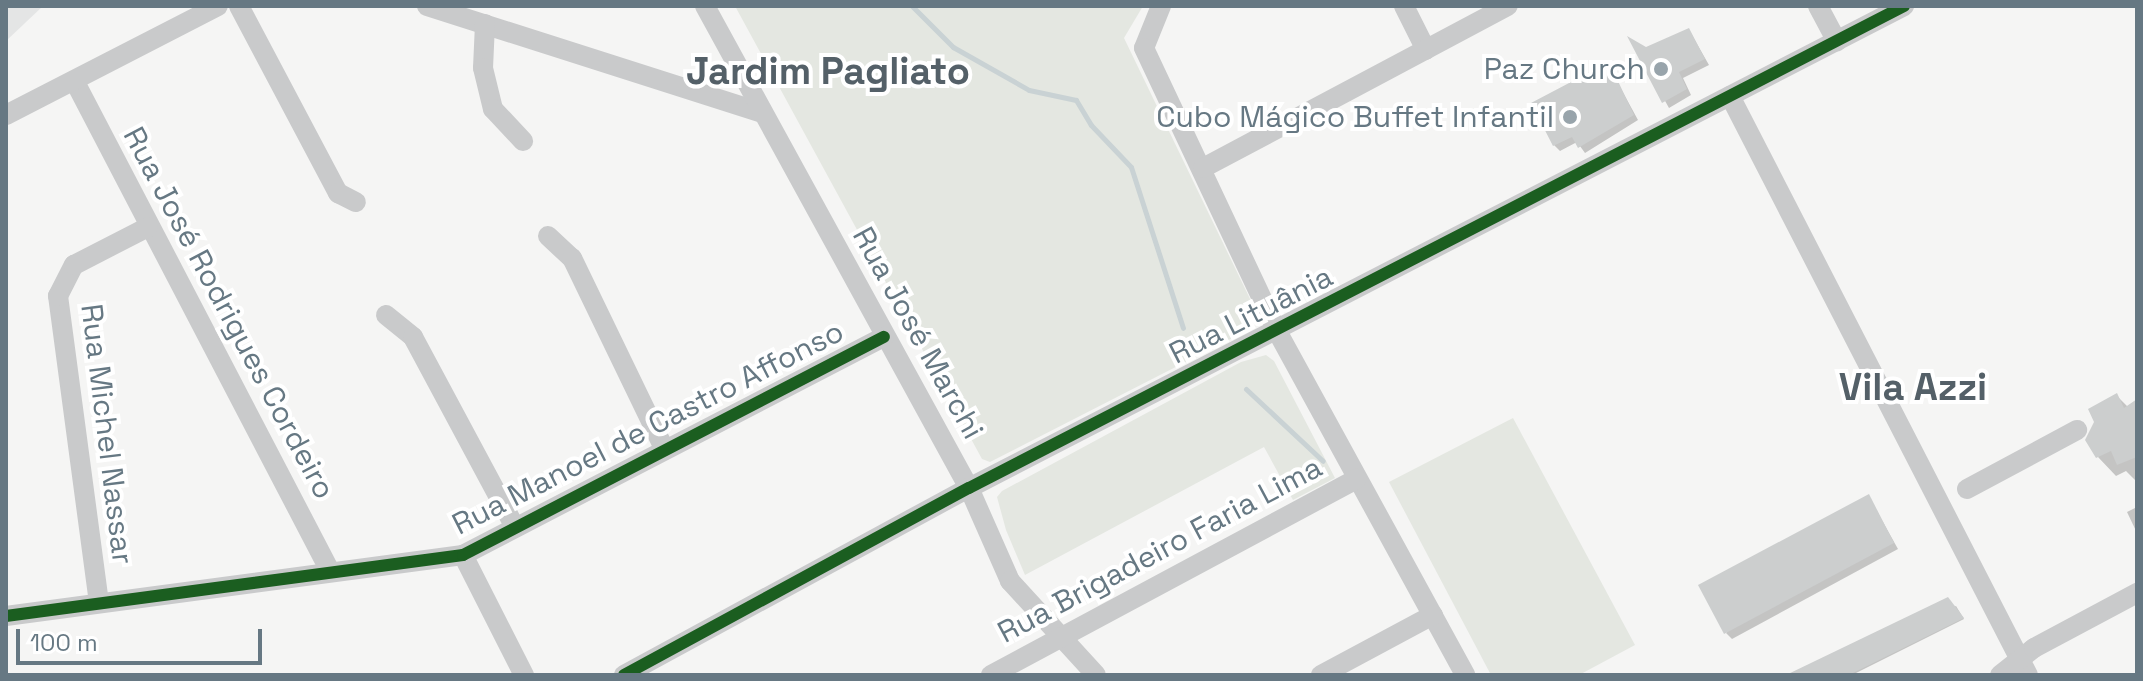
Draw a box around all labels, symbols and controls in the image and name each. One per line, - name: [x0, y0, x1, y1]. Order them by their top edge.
- district label: Jardim Pagliato: [686, 49, 970, 95]
- place label: Paz Church: [1484, 51, 1645, 87]
- marker: Paz Church: [1652, 60, 1670, 78]
- place label: Cubo Mágico Buffet Infantil: [1156, 99, 1554, 135]
- marker: Cubo Mágico Buffet Infantil: [1561, 108, 1579, 126]
- street label: Rua José Rodrigues Cordeiro: [116, 121, 342, 505]
- street label: Rua José Marchi: [845, 221, 991, 445]
- street label: Rua Lituânia: [1163, 258, 1339, 372]
- street label: Rua Michel Nassar: [73, 302, 141, 566]
- street label: Rua Manoel de Castro Affonso: [446, 313, 850, 543]
- district label: Vila Azzi: [1839, 365, 1987, 411]
- street label: Rua Brigadeiro Faria Lima: [992, 449, 1328, 651]
- scale bar: [20, 613, 266, 663]
- text: 100 m: [30, 627, 98, 658]

